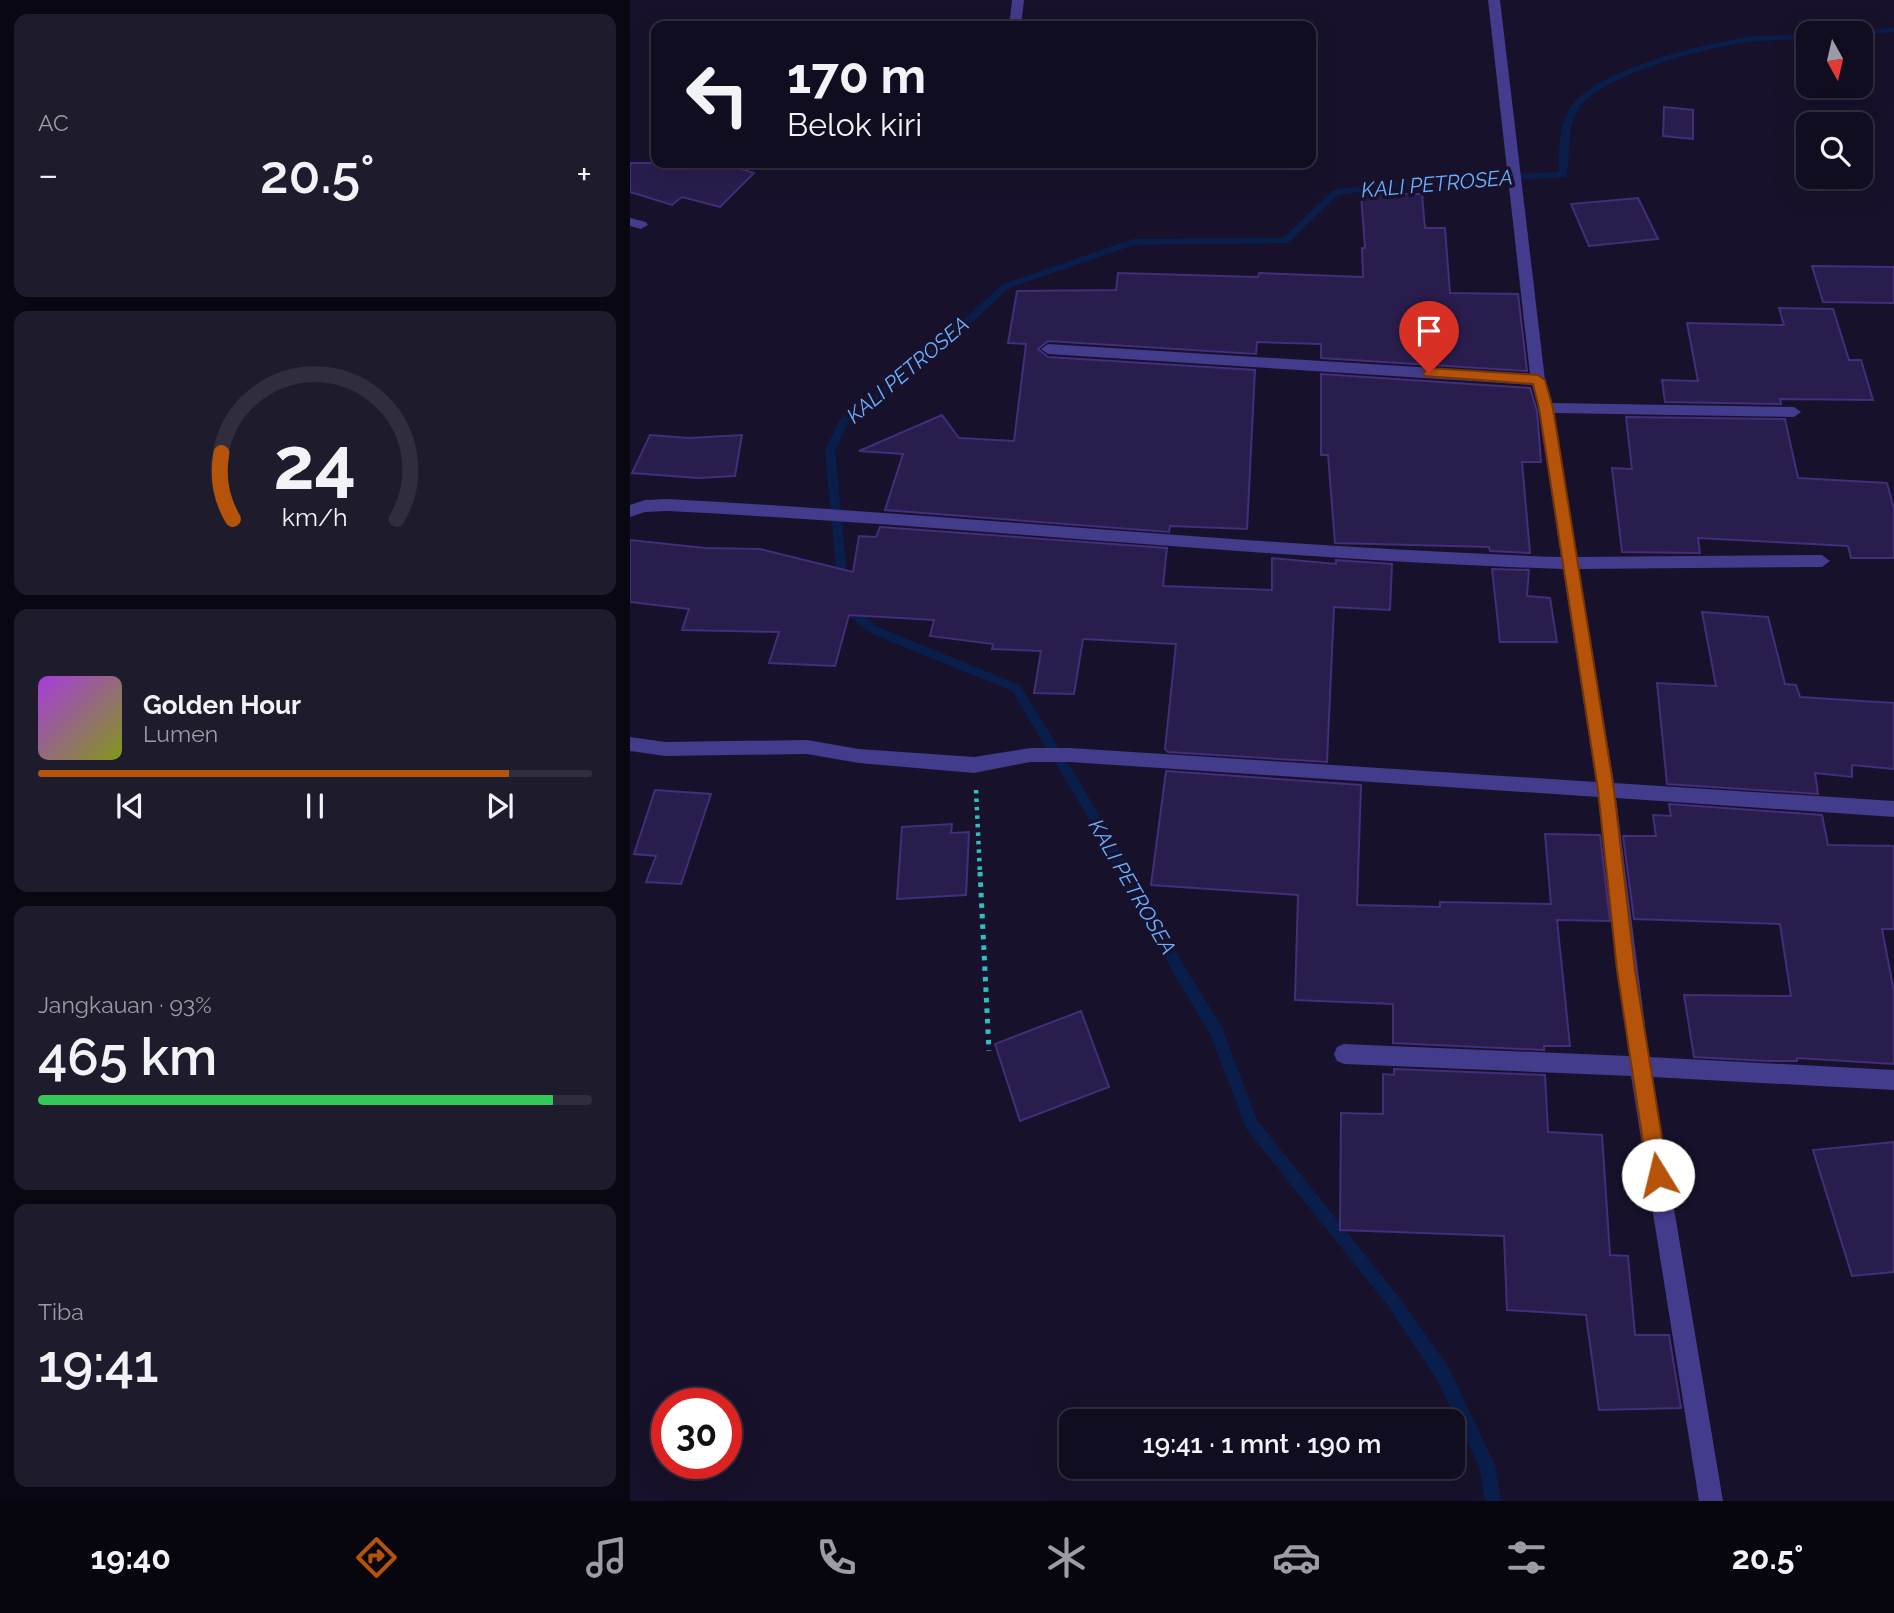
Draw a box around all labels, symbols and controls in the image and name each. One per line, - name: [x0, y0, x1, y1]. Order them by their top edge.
- north arrow: [1796, 21, 1872, 98]
- map controls: [1796, 21, 1873, 189]
- text: 170 m: [787, 47, 926, 104]
- icon: left: [672, 49, 763, 140]
- text: Belok kiri: [787, 106, 922, 143]
- text: AC: [38, 109, 69, 136]
- button: search: [1796, 112, 1873, 189]
- text: 20.5°: [260, 144, 375, 205]
- text: −: [38, 152, 58, 197]
- text: +: [576, 152, 592, 197]
- water label: KALI PETROSEA: [1360, 164, 1514, 203]
- pin: [1399, 301, 1459, 373]
- water label: KALI PETROSEA: [841, 311, 974, 428]
- icon: arrive: [1410, 312, 1448, 350]
- text: 24: [274, 422, 356, 507]
- text: km/h: [282, 502, 348, 532]
- text: Golden Hour: [143, 690, 301, 720]
- text: Lumen: [143, 720, 218, 747]
- icon: previous: [111, 787, 149, 825]
- icon: pause: [296, 787, 334, 825]
- icon: next: [481, 787, 519, 825]
- water label: KALI PETROSEA: [1084, 815, 1181, 959]
- text: Jangkauan · 93%: [38, 991, 212, 1018]
- text: 465 km: [38, 1026, 217, 1087]
- position arrow: [1621, 1138, 1695, 1212]
- text: Tiba: [38, 1298, 84, 1325]
- text: 19:41: [38, 1333, 159, 1394]
- speed limit sign: 30: [651, 1388, 742, 1479]
- text: 19:41 · 1 mnt · 190 m: [1143, 1429, 1381, 1459]
- icon: directions: [352, 1533, 401, 1582]
- icon: music: [582, 1533, 631, 1582]
- icon: phone: [812, 1533, 861, 1582]
- icon: climate: [1042, 1533, 1091, 1582]
- icon: car: [1272, 1533, 1321, 1582]
- icon: filters: [1502, 1533, 1551, 1582]
- text: 19:40: [90, 1539, 171, 1576]
- text: 20.5°: [1732, 1539, 1804, 1576]

